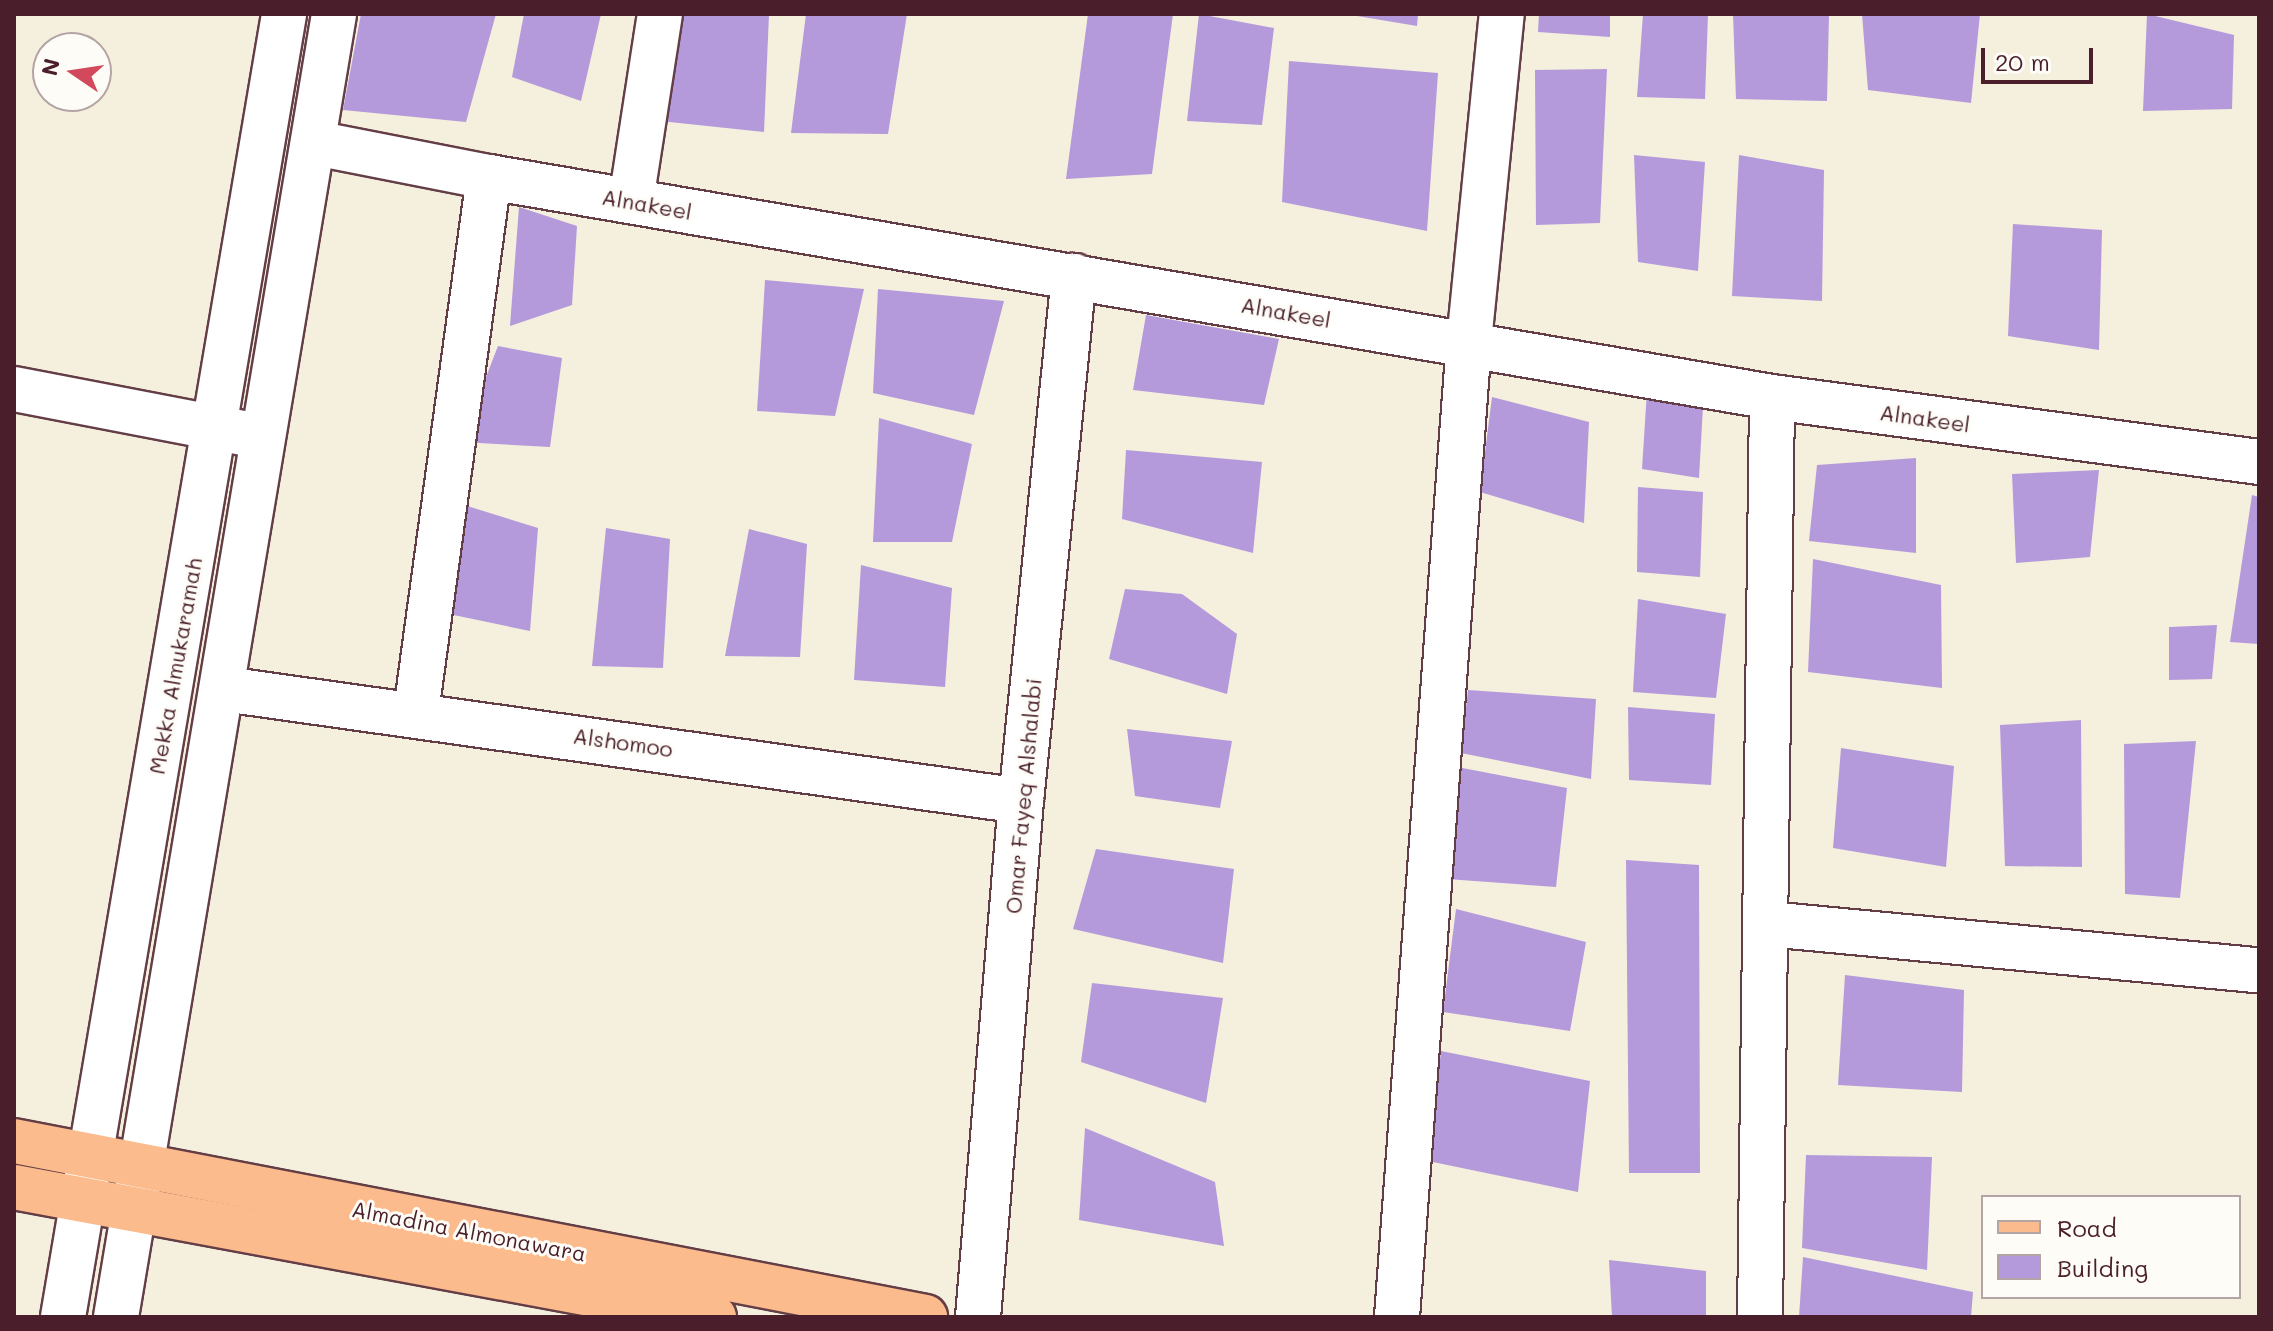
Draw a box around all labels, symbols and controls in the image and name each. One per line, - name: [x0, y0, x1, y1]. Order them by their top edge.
- north arrow: [32, 32, 112, 112]
- scale bar: [1985, 32, 2097, 82]
- text: 20 m: [1995, 46, 2050, 77]
- text: N: [34, 56, 66, 78]
- street label: Alnakeel: [600, 183, 694, 225]
- street label: Alnakeel: [1239, 291, 1333, 333]
- street label: Alnakeel: [1878, 399, 1972, 437]
- street label: Mekka Almukaramah: [143, 556, 207, 776]
- street label: Omar Fayeq Alshalabi: [1000, 677, 1046, 915]
- street label: Alshomoo: [571, 722, 675, 762]
- street label: Almadina Almonawara: [349, 1195, 589, 1267]
- legend: [1981, 1195, 2241, 1299]
- text: Road: [2057, 1212, 2117, 1243]
- text: Building: [2057, 1252, 2148, 1283]

